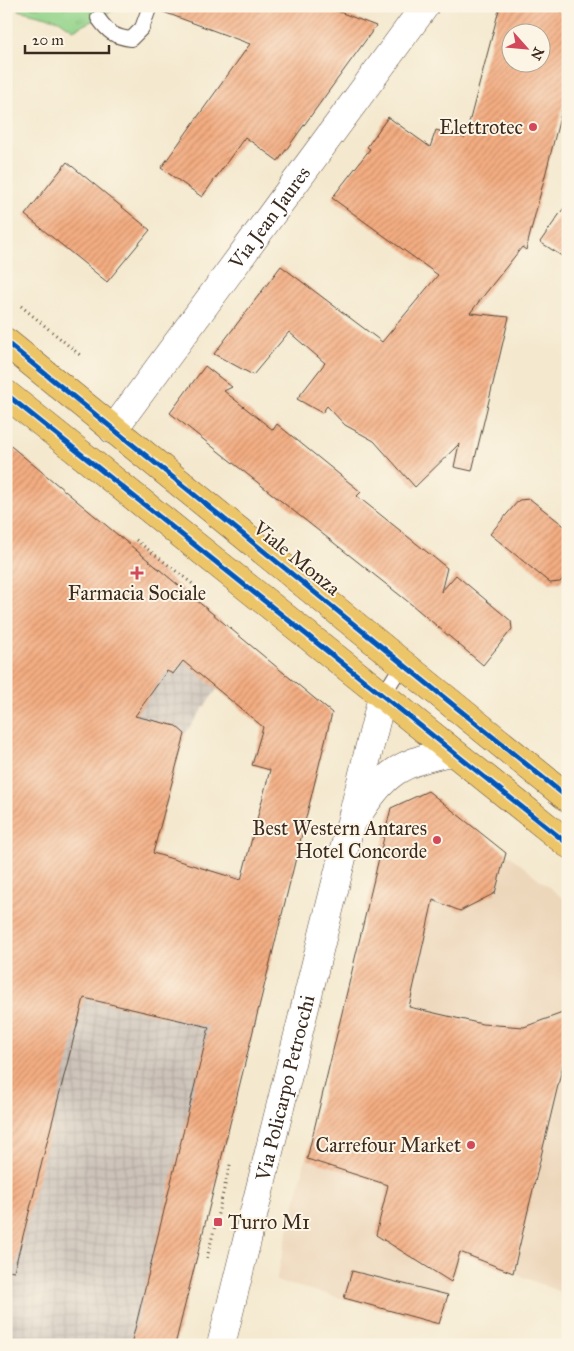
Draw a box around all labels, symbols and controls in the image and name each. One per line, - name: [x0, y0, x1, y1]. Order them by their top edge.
- scale bar: [25, 22, 109, 54]
- north arrow: [502, 22, 552, 72]
- text: 20 m: [32, 31, 64, 49]
- text: N: [527, 45, 547, 63]
- place label: Elettrotec: [439, 115, 523, 139]
- marker: Elettrotec: [527, 121, 539, 133]
- street label: Via Jean Jaures: [223, 161, 315, 274]
- street label: Viale Monza: [248, 515, 346, 601]
- marker: Farmacia Sociale: [131, 567, 143, 579]
- place label: Farmacia Sociale: [68, 581, 206, 605]
- place label: Best Western Antares Hotel Concorde: [252, 816, 427, 863]
- marker: Best Western Antares Hotel Concorde: [431, 834, 443, 846]
- street label: Via Policarpo Petrocchi: [250, 992, 320, 1184]
- place label: Carrefour Market: [316, 1133, 461, 1157]
- marker: Carrefour Market: [465, 1139, 477, 1151]
- place label: Turro M1: [228, 1210, 310, 1234]
- marker: Turro M1: [212, 1216, 224, 1228]

